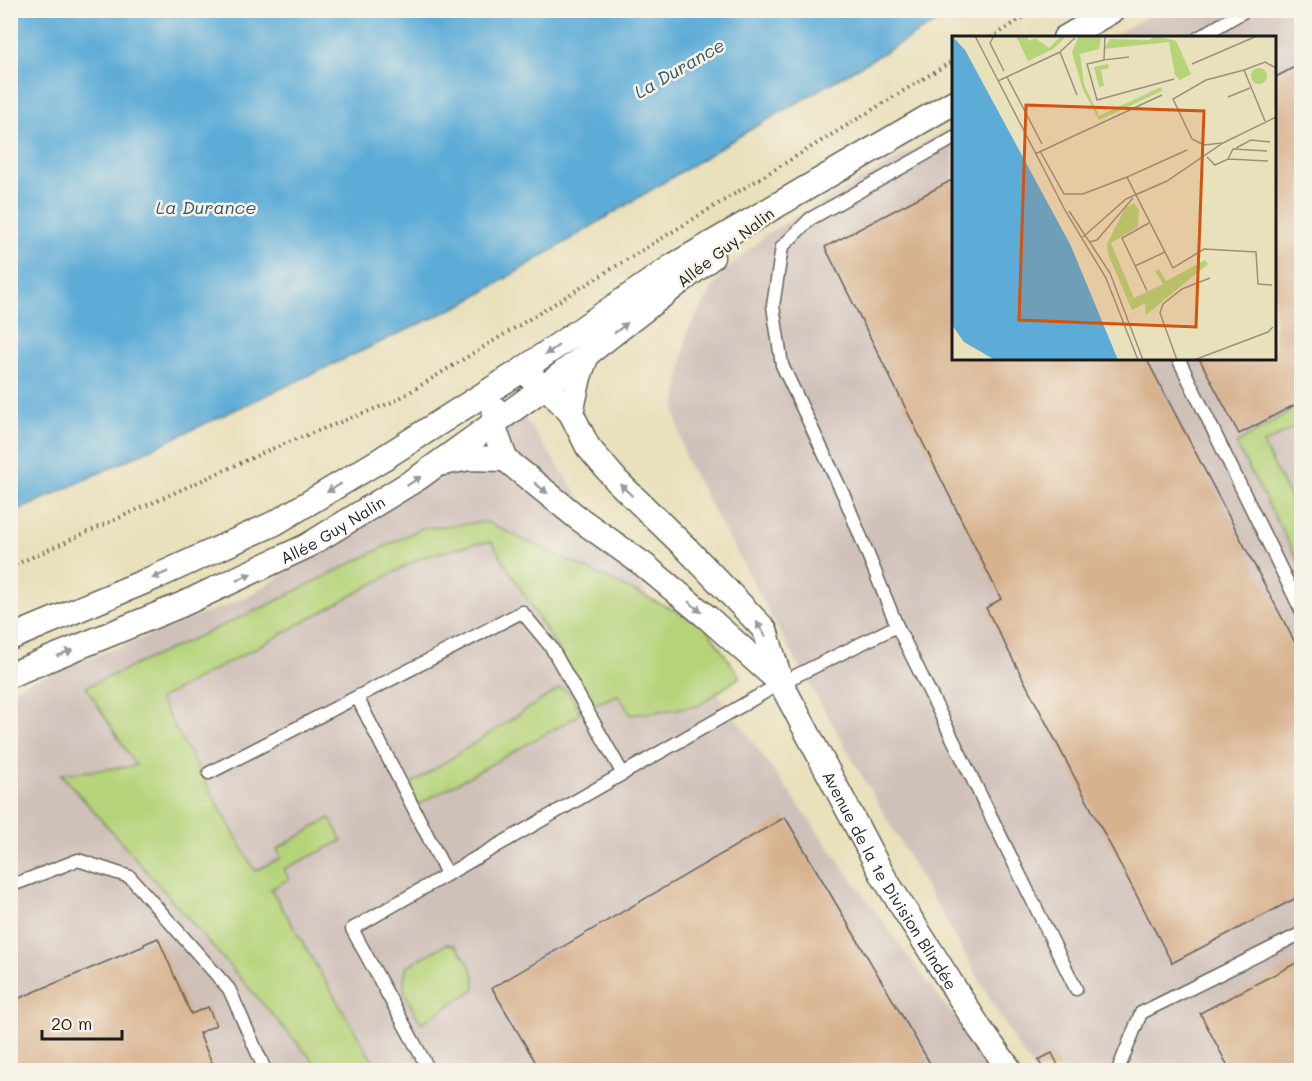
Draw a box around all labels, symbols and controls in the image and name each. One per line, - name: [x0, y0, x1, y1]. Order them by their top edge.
- water label: La Durance: [629, 32, 729, 104]
- inset map: [952, 36, 1276, 360]
- water label: La Durance: [156, 195, 256, 219]
- street label: Allée Guy Nalin: [672, 203, 778, 291]
- one-way arrow: [614, 322, 629, 334]
- one-way arrow: [544, 344, 560, 356]
- one-way arrow: [406, 475, 422, 486]
- one-way arrow: [326, 482, 342, 493]
- one-way arrow: [533, 482, 549, 495]
- one-way arrow: [619, 483, 633, 497]
- street label: Allée Guy Nalin: [276, 491, 388, 568]
- one-way arrow: [150, 570, 168, 580]
- one-way arrow: [236, 572, 253, 581]
- one-way arrow: [687, 600, 702, 613]
- one-way arrow: [756, 620, 767, 637]
- one-way arrow: [56, 648, 74, 658]
- street label: Avenue de la 1e Division Blindée: [819, 767, 963, 993]
- scale bar: [42, 1003, 122, 1041]
- text: 20 m: [51, 1011, 92, 1035]

